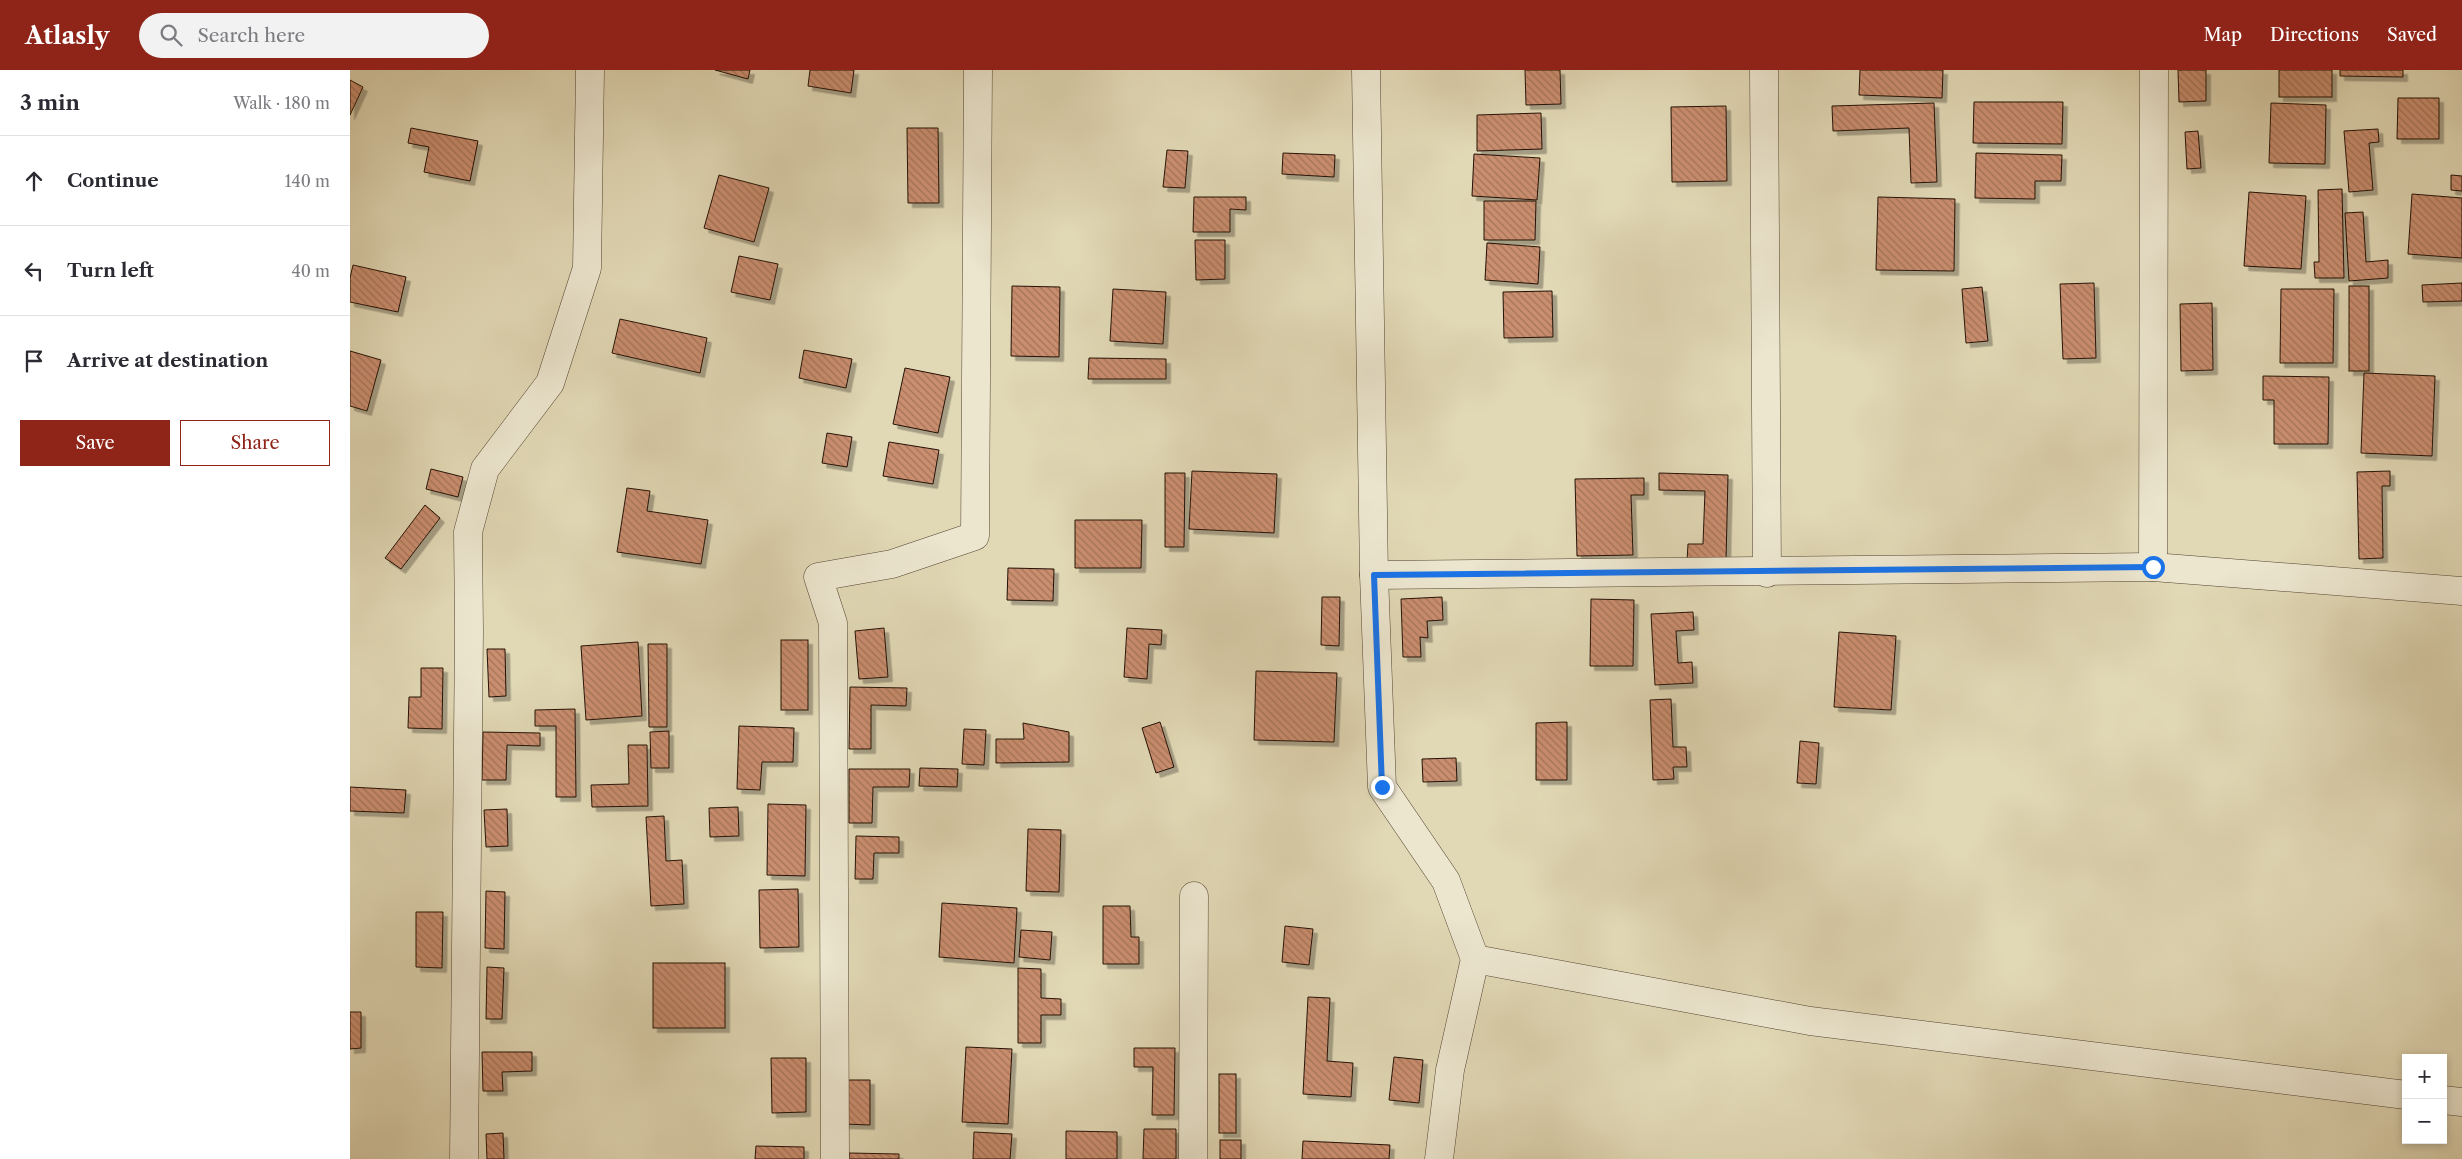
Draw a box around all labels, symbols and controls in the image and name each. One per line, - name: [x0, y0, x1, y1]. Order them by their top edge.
- search box: [139, 13, 489, 58]
- text: Atlasly: [25, 21, 109, 50]
- icon: search: [157, 21, 185, 49]
- text: Search here: [197, 24, 305, 47]
- text: Map: [2203, 24, 2242, 46]
- text: Directions: [2270, 24, 2359, 46]
- text: Saved: [2387, 24, 2437, 46]
- text: 3 min: [20, 90, 80, 115]
- text: Walk · 180 m: [233, 93, 330, 113]
- icon: ahead: [20, 167, 48, 195]
- text: Continue: [67, 169, 159, 192]
- text: 140 m: [285, 171, 330, 191]
- icon: left: [20, 257, 48, 285]
- text: Turn left: [67, 259, 154, 282]
- text: 40 m: [291, 261, 330, 281]
- icon: arrive: [20, 347, 48, 375]
- text: Arrive at destination: [67, 349, 268, 372]
- button: Save: [20, 420, 170, 466]
- button: Share: [180, 420, 330, 466]
- route start: [2142, 556, 2165, 579]
- route end: [1371, 776, 1394, 799]
- map controls: [2402, 1054, 2447, 1144]
- button: +: [2402, 1054, 2447, 1099]
- button: −: [2402, 1099, 2447, 1144]

